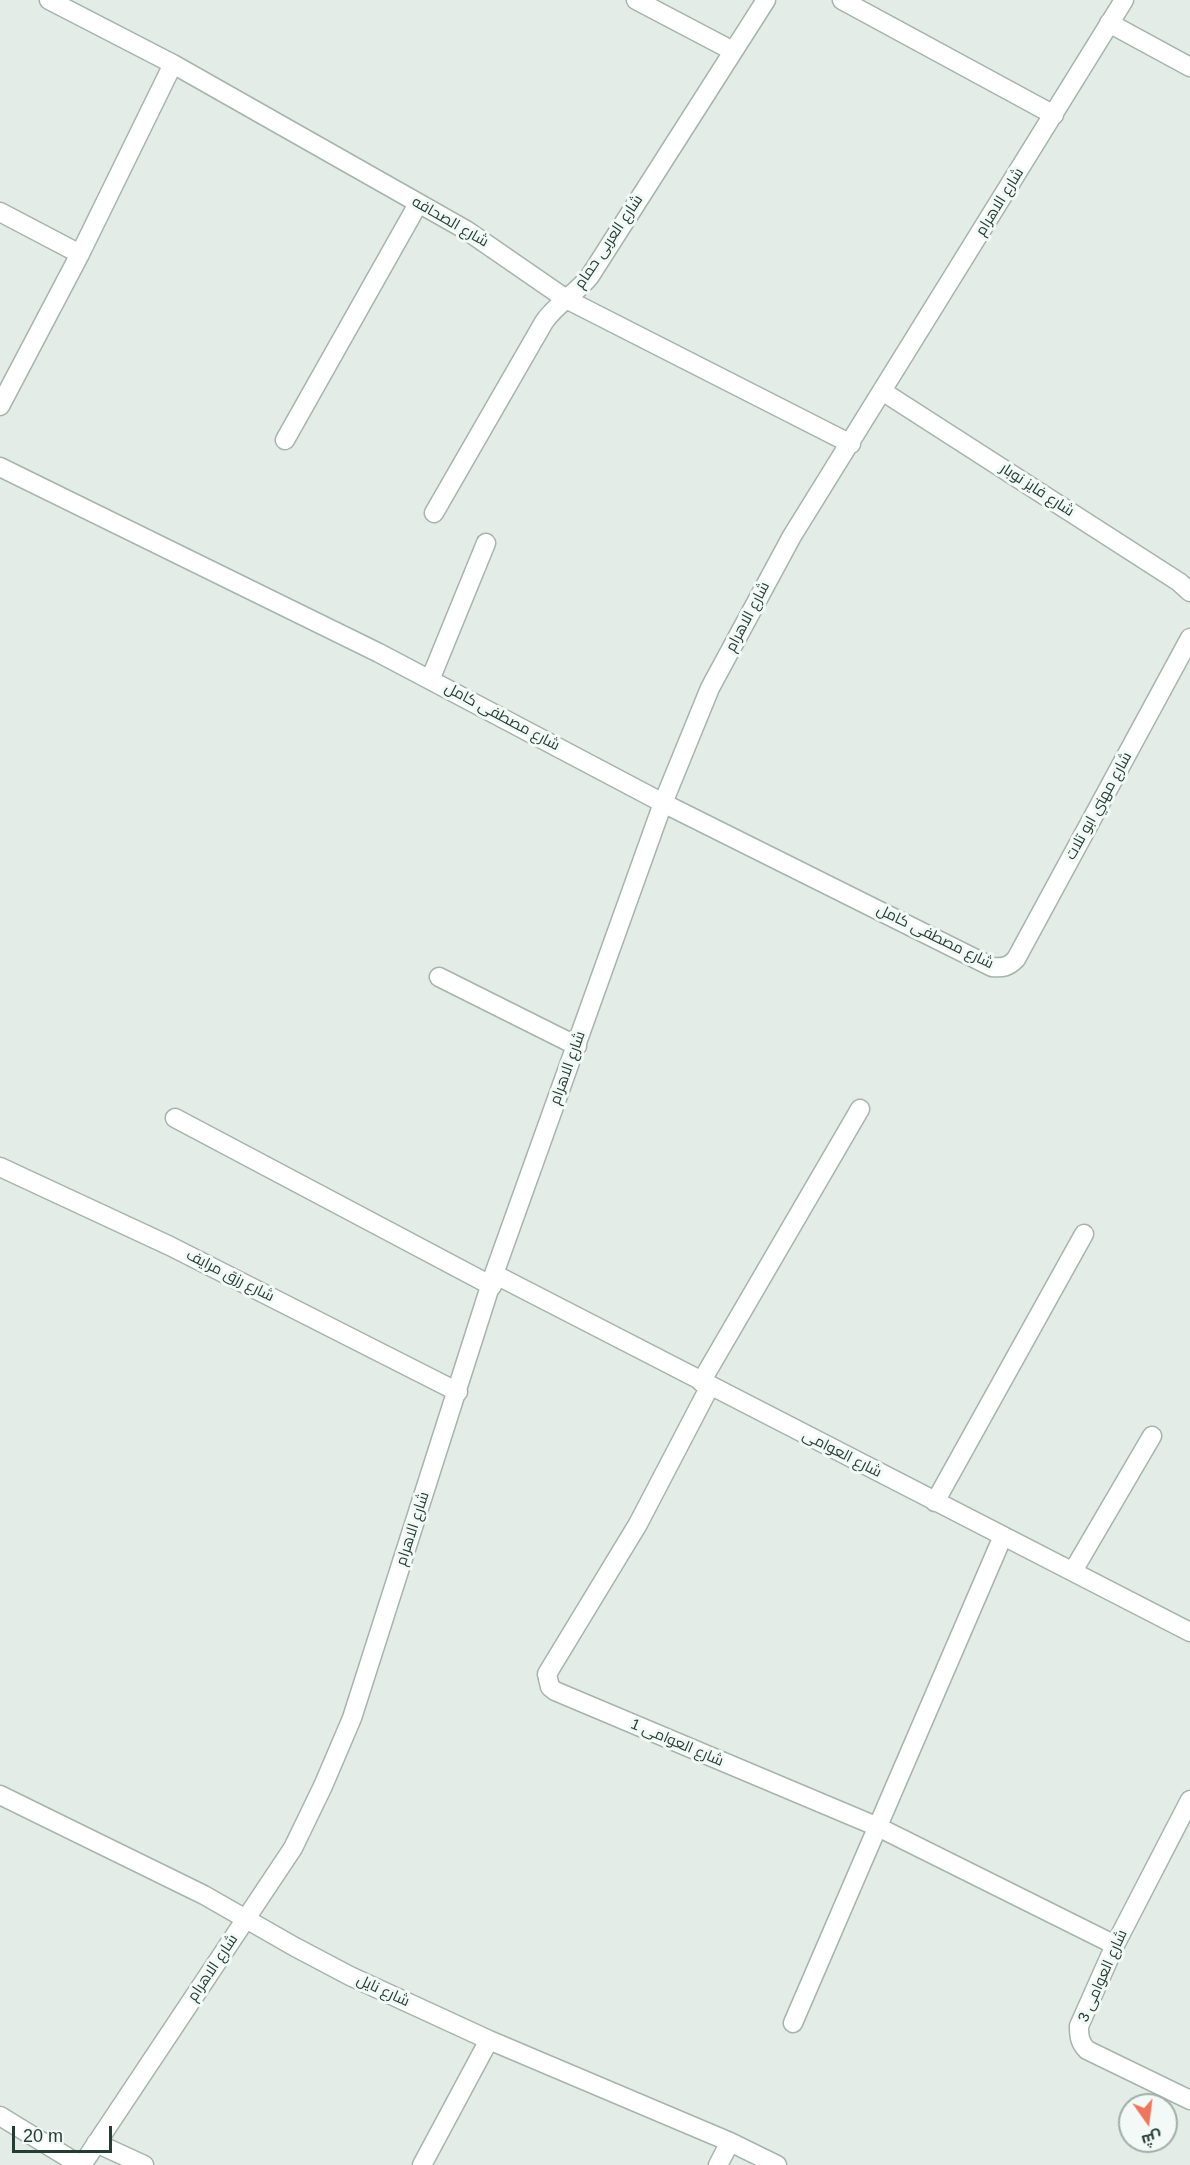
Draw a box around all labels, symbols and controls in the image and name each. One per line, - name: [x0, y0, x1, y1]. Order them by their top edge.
- street label: شارع الاهرام: [972, 165, 1028, 239]
- street label: شارع العربى حمام: [571, 192, 647, 292]
- street label: شارع الصحافه: [409, 193, 491, 251]
- street label: شارع فايز نوبار: [997, 459, 1077, 521]
- street label: شارع الاهرام: [722, 579, 774, 655]
- street label: شارع مصطفى كامل: [441, 679, 563, 755]
- street label: شارع مهني ابو تلات: [1062, 749, 1136, 863]
- street label: شارع مصطفى كامل: [874, 901, 996, 973]
- street label: شارع الاهرام: [546, 1029, 590, 1107]
- street label: شارع رزق مرايف: [183, 1246, 277, 1306]
- street label: شارع العوامى: [799, 1426, 885, 1482]
- street label: شارع الاهرام: [393, 1490, 433, 1568]
- street label: شارع العوامى 1: [628, 1715, 726, 1771]
- street label: شارع العوامى 3: [1075, 1927, 1131, 2025]
- street label: شارع الاهرام: [184, 1931, 242, 2005]
- street label: شارع نايل: [354, 1971, 412, 2011]
- north arrow: [1118, 2093, 1178, 2153]
- scale bar: [15, 2114, 116, 2152]
- text: 20 m: [23, 2126, 63, 2146]
- text: ش: [1140, 2128, 1164, 2150]

